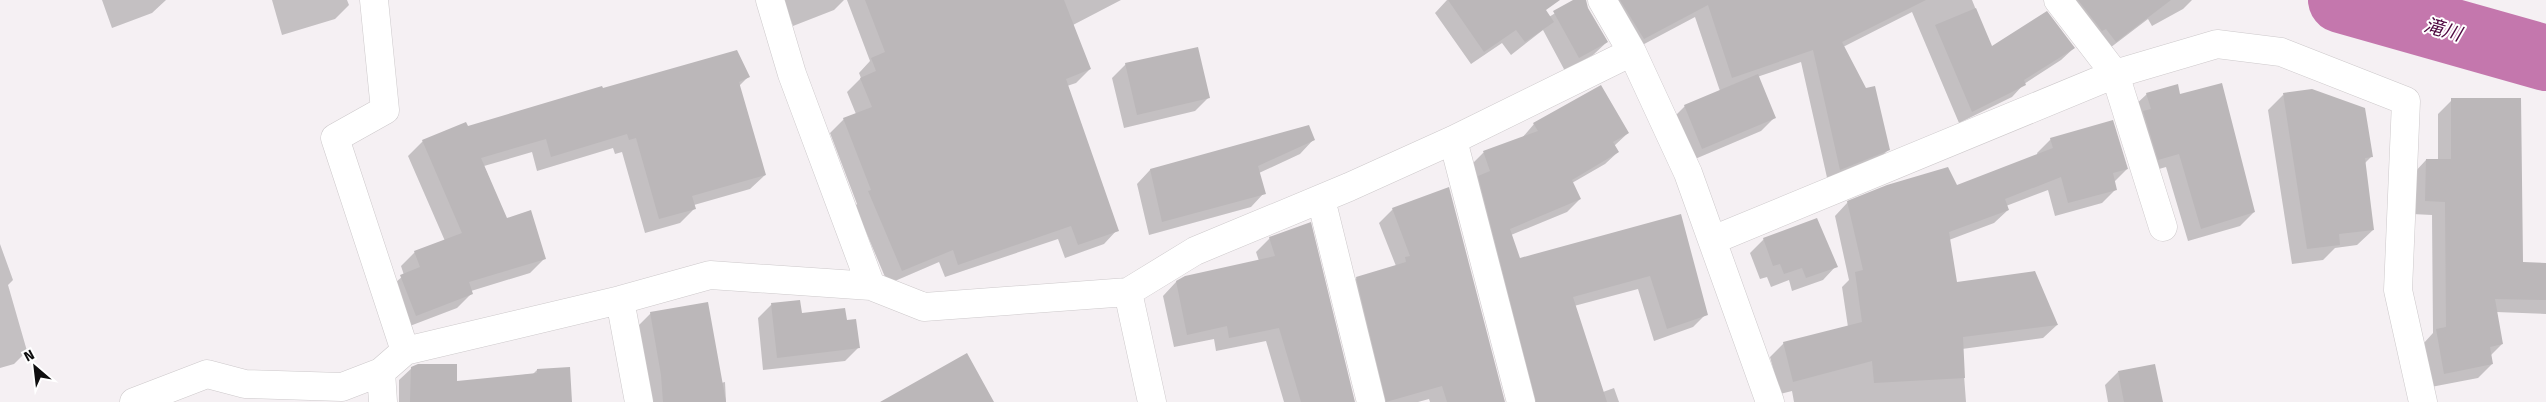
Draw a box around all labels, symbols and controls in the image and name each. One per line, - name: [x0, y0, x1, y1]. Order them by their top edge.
- water label: 滝川: [2421, 13, 2466, 46]
- north arrow: [10, 342, 60, 392]
- text: N: [21, 346, 37, 366]

